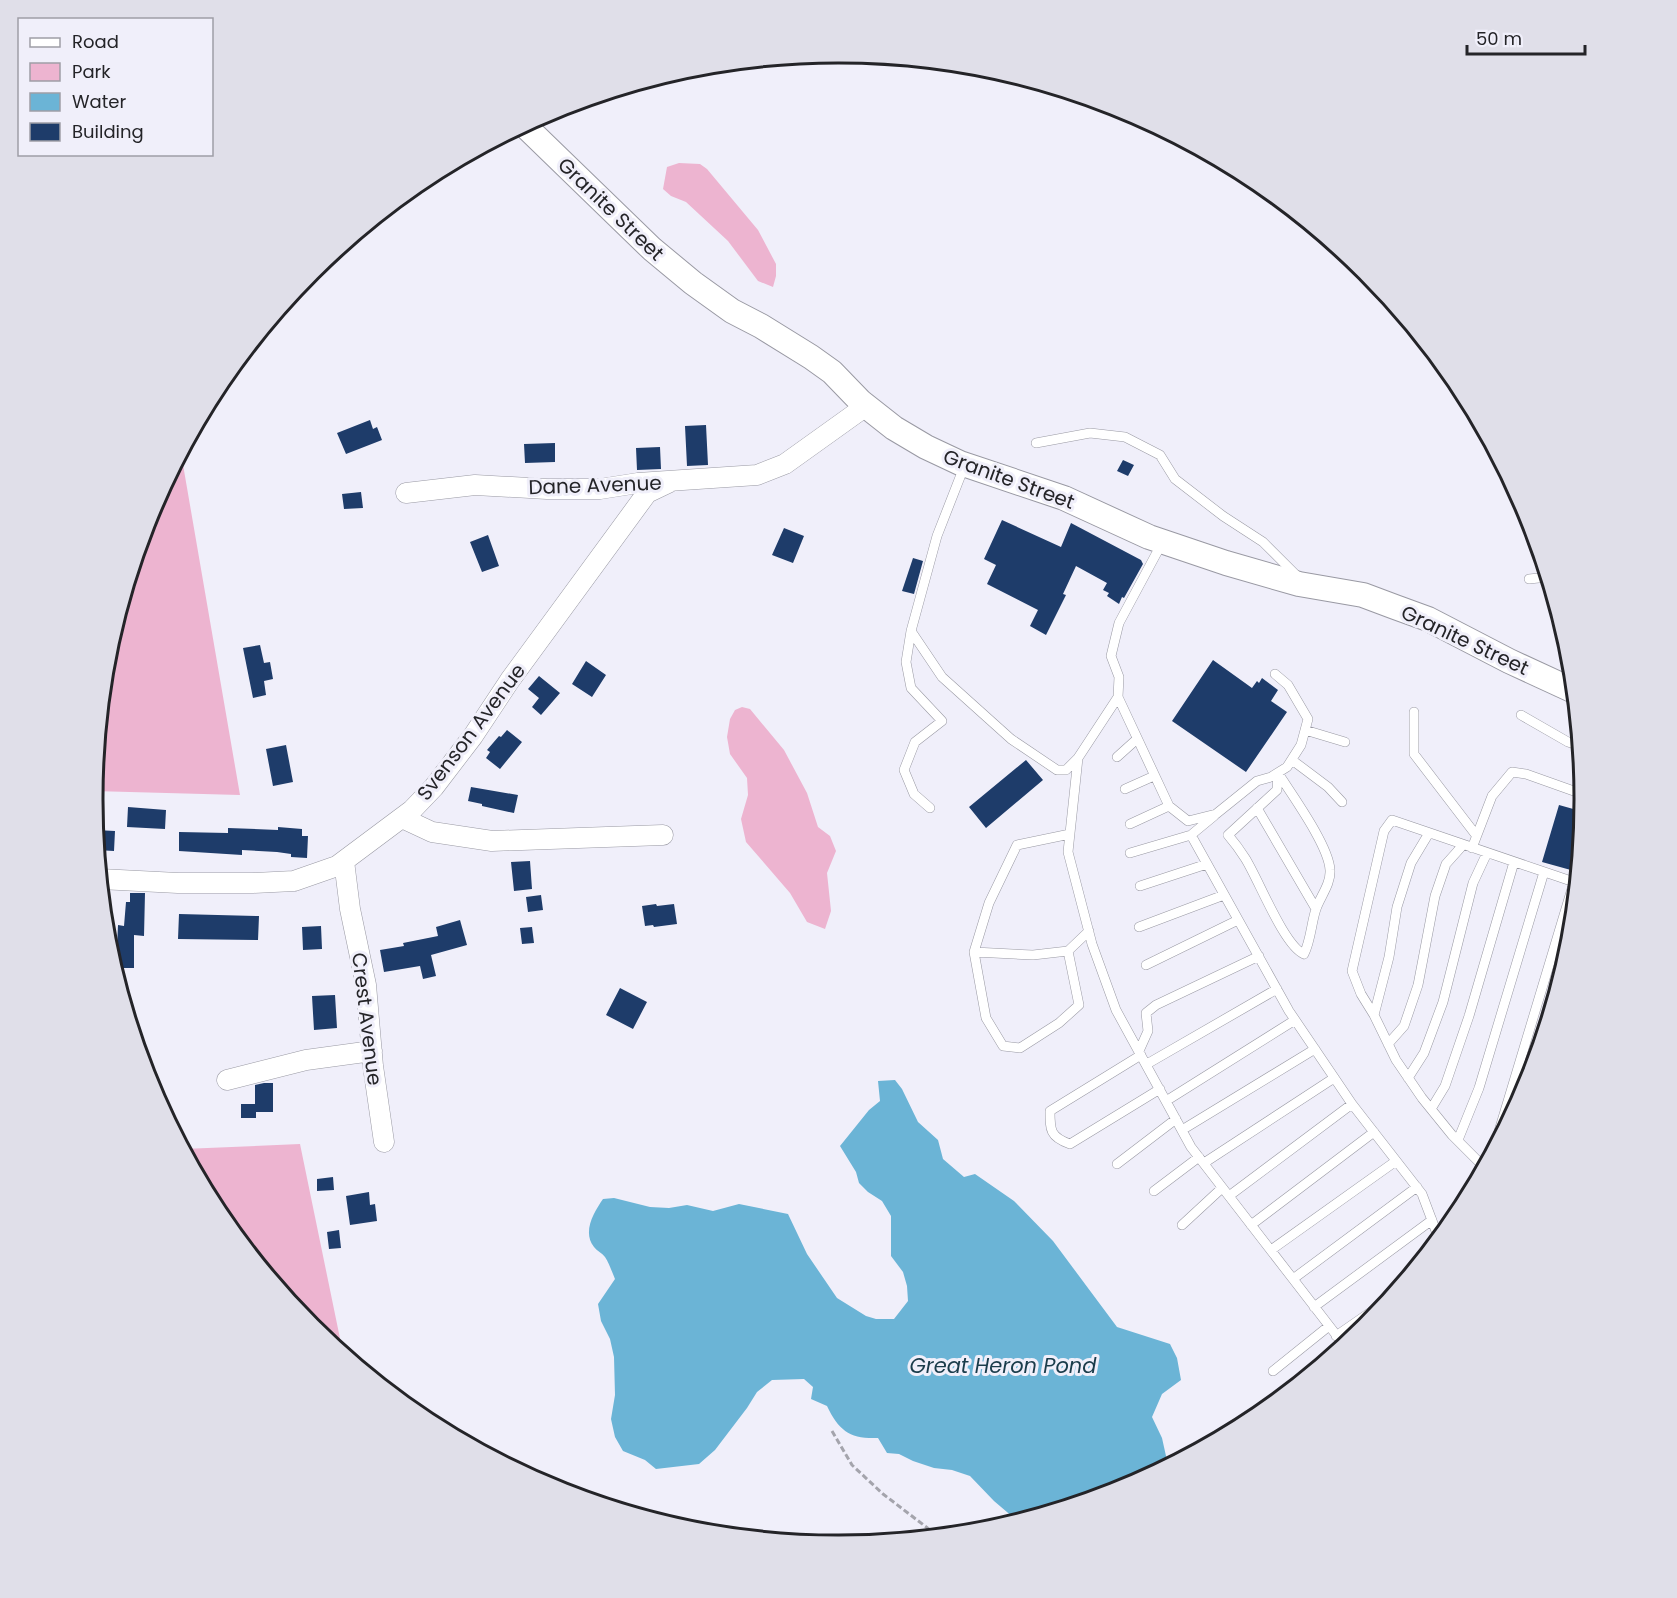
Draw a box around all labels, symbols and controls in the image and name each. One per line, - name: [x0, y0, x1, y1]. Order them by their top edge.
- legend: [18, 18, 213, 156]
- scale bar: [1467, 18, 1586, 56]
- text: 50 m: [1476, 26, 1522, 51]
- text: Road: [72, 29, 119, 54]
- text: Park: [72, 59, 111, 84]
- text: Water: [72, 89, 126, 114]
- text: Building: [72, 119, 144, 144]
- street label: Granite Street: [552, 151, 670, 267]
- street label: Granite Street: [939, 442, 1079, 516]
- street label: Dane Avenue: [528, 469, 662, 501]
- street label: Granite Street: [1397, 598, 1533, 682]
- street label: Svenson Avenue: [410, 658, 532, 806]
- street label: Crest Avenue: [345, 951, 389, 1087]
- water label: Great Heron Pond: [909, 1351, 1097, 1380]

